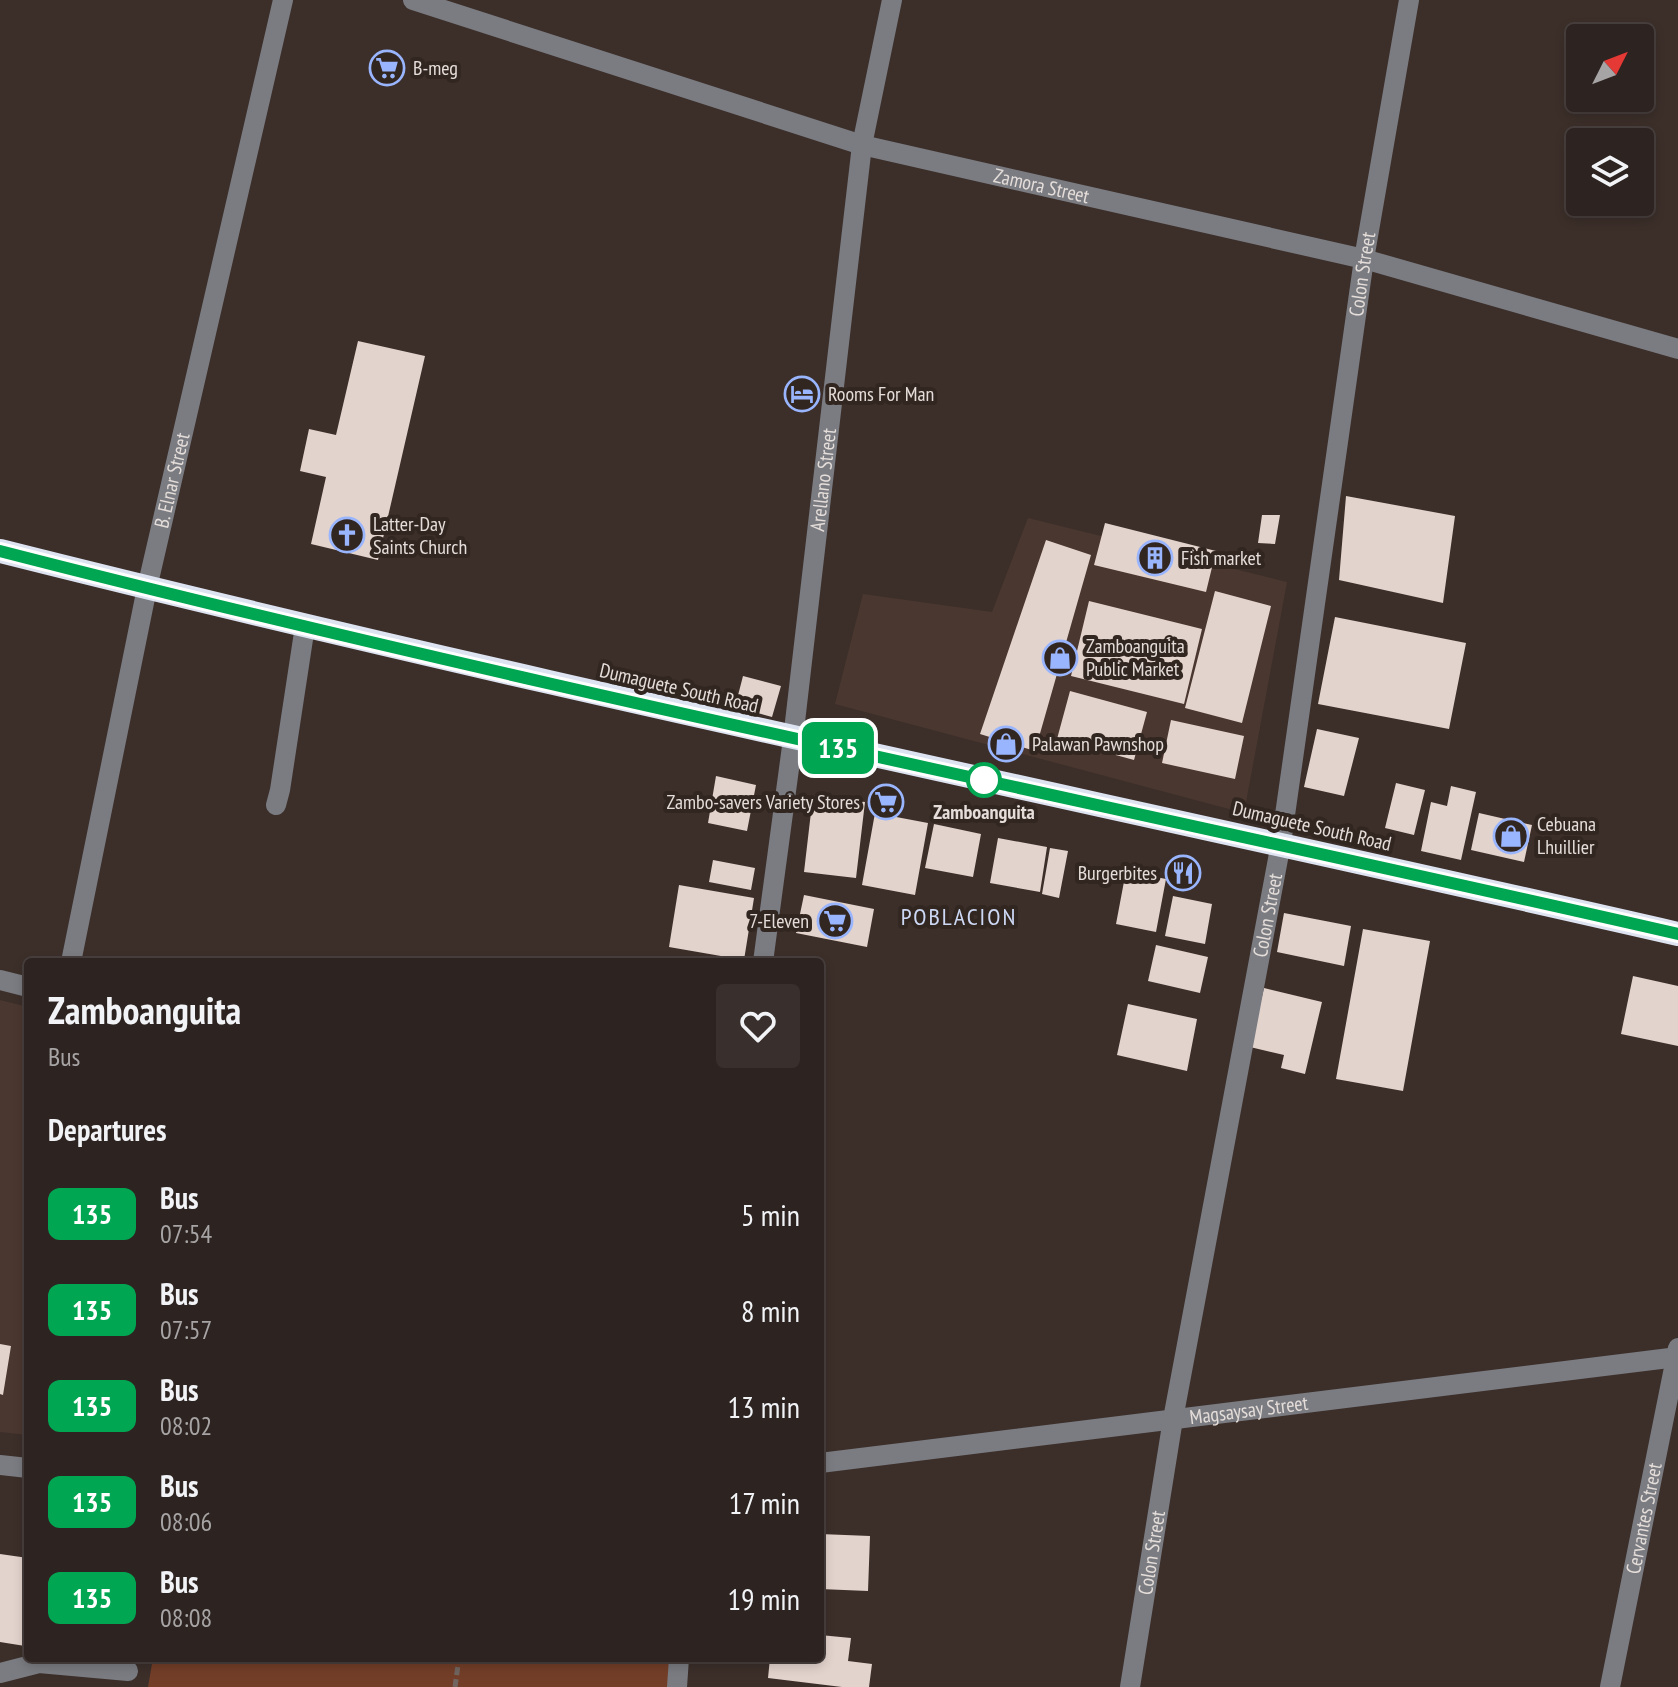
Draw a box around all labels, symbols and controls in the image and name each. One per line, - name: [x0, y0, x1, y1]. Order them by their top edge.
- north arrow: [1566, 24, 1654, 112]
- map controls: [1566, 24, 1654, 216]
- supermarket icon: B-meg: [368, 49, 406, 87]
- place label: B-meg: [413, 55, 458, 81]
- button: layers: [1566, 128, 1654, 216]
- street label: Zamora Street: [991, 162, 1092, 209]
- street label: Colon Street: [1343, 230, 1382, 318]
- hotel icon: Rooms For Man: [783, 375, 821, 413]
- place label: Rooms For Man: [828, 381, 934, 407]
- street label: Arellano Street: [804, 426, 842, 533]
- street label: B. Elnar Street: [148, 430, 196, 531]
- place label: Latter-Day Saints Church: [373, 511, 467, 560]
- church icon: Latter-Day Saints Church: [328, 516, 366, 554]
- building icon: Fish market: [1136, 539, 1174, 577]
- place label: Fish market: [1181, 545, 1262, 571]
- place label: Zamboanguita Public Market: [1086, 633, 1185, 682]
- shop icon: Zamboanguita Public Market: [1041, 639, 1079, 677]
- street label: Dumaguete South Road: [597, 657, 761, 719]
- line badge: 135: [792, 722, 884, 774]
- shop icon: Palawan Pawnshop: [987, 725, 1025, 763]
- text: 135: [818, 729, 858, 766]
- place label: Palawan Pawnshop: [1032, 731, 1164, 757]
- marker: Zamboanguita: [967, 763, 1001, 797]
- supermarket icon: Zambo-savers Variety Stores: [867, 783, 905, 821]
- place label: Zambo-savers Variety Stores: [666, 789, 860, 815]
- street label: Dumaguete South Road: [1230, 795, 1394, 857]
- place label: Zamboanguita: [933, 799, 1035, 825]
- place label: Cebuana Lhuillier: [1537, 811, 1596, 860]
- shop icon: Cebuana Lhuillier: [1492, 817, 1530, 855]
- restaurant icon: Burgerbites: [1164, 854, 1202, 892]
- place label: Burgerbites: [1078, 860, 1157, 886]
- street label: Colon Street: [1247, 871, 1288, 959]
- district label: POBLACION: [901, 901, 1017, 932]
- supermarket icon: 7-Eleven: [816, 902, 854, 940]
- place label: 7-Eleven: [749, 908, 809, 934]
- button: heart: [716, 984, 800, 1068]
- text: Zamboanguita: [48, 985, 241, 1034]
- text: Bus: [48, 1040, 80, 1073]
- text: Departures: [48, 1110, 166, 1149]
- text: Bus: [160, 1178, 199, 1217]
- text: 135: [72, 1195, 112, 1232]
- text: 5 min: [741, 1195, 800, 1234]
- text: 07:54: [160, 1217, 212, 1250]
- text: Bus: [160, 1274, 199, 1313]
- text: 135: [72, 1291, 112, 1328]
- text: 8 min: [741, 1291, 800, 1330]
- text: 07:57: [160, 1313, 212, 1346]
- text: Bus: [160, 1370, 199, 1409]
- text: 135: [72, 1387, 112, 1424]
- text: 13 min: [727, 1387, 800, 1426]
- street label: Magsaysay Street: [1188, 1390, 1310, 1430]
- text: 08:02: [160, 1409, 212, 1442]
- street label: Cervantes Street: [1620, 1460, 1668, 1576]
- text: Bus: [160, 1466, 199, 1505]
- text: 135: [72, 1483, 112, 1520]
- text: 17 min: [729, 1483, 800, 1522]
- text: 08:06: [160, 1505, 212, 1538]
- street label: Colon Street: [1132, 1508, 1171, 1597]
- text: Bus: [160, 1562, 199, 1601]
- text: 135: [72, 1579, 112, 1616]
- text: 19 min: [727, 1579, 800, 1618]
- text: 08:08: [160, 1601, 212, 1634]

